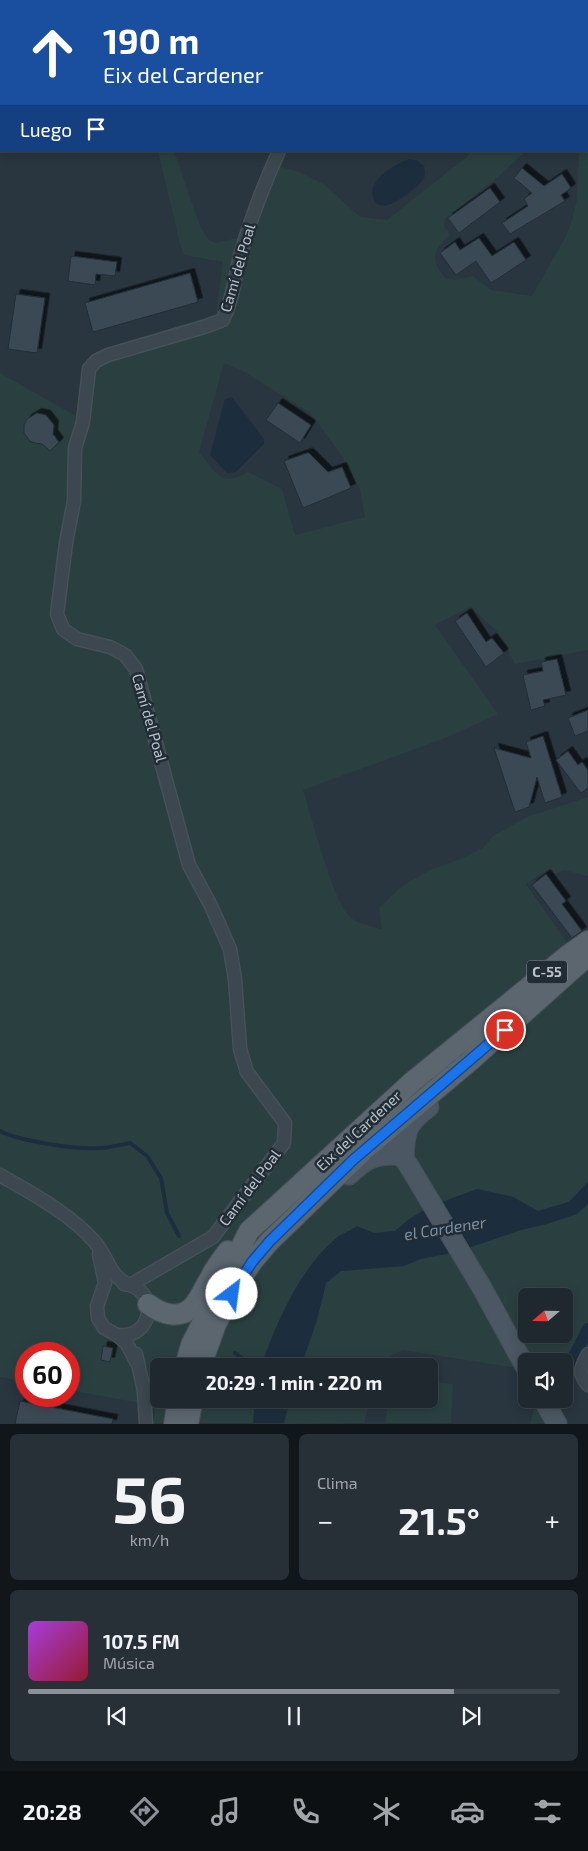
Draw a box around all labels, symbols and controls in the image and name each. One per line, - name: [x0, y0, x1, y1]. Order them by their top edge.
- text: 190 m: [103, 19, 199, 61]
- icon: ahead: [20, 20, 85, 85]
- text: Eix del Cardener: [103, 61, 264, 87]
- icon: arrive: [82, 115, 110, 143]
- text: Luego: [20, 118, 72, 141]
- street label: Camí del Poal: [216, 221, 258, 314]
- street label: Camí del Poal: [129, 671, 171, 764]
- road number: C-55: [527, 960, 567, 984]
- pin: [484, 1009, 526, 1051]
- icon: arrive: [491, 1016, 519, 1044]
- street label: Eix del Cardener: [312, 1086, 405, 1174]
- street label: Camí del Poal: [215, 1145, 284, 1229]
- water label: el Cardener: [403, 1212, 488, 1243]
- position arrow: [205, 1267, 257, 1319]
- north arrow: [518, 1288, 572, 1342]
- map controls: [518, 1288, 573, 1408]
- speed limit sign: 60: [15, 1342, 80, 1407]
- button: sound: [518, 1353, 573, 1408]
- text: 20:29 · 1 min · 220 m: [206, 1371, 382, 1394]
- text: 56: [112, 1458, 187, 1536]
- text: Clima: [317, 1473, 358, 1492]
- text: 21.5°: [398, 1497, 480, 1543]
- text: −: [317, 1503, 333, 1537]
- text: +: [545, 1503, 560, 1537]
- text: km/h: [130, 1530, 169, 1549]
- text: 107.5 FM: [103, 1630, 180, 1653]
- text: Música: [103, 1653, 155, 1672]
- icon: previous: [103, 1702, 131, 1730]
- icon: pause: [280, 1702, 308, 1730]
- icon: next: [457, 1702, 485, 1730]
- icon: directions: [127, 1794, 162, 1829]
- icon: music: [208, 1794, 243, 1829]
- icon: phone: [288, 1794, 323, 1829]
- icon: climate: [369, 1794, 404, 1829]
- icon: car: [450, 1794, 485, 1829]
- icon: filters: [530, 1794, 565, 1829]
- text: 20:28: [23, 1798, 82, 1824]

